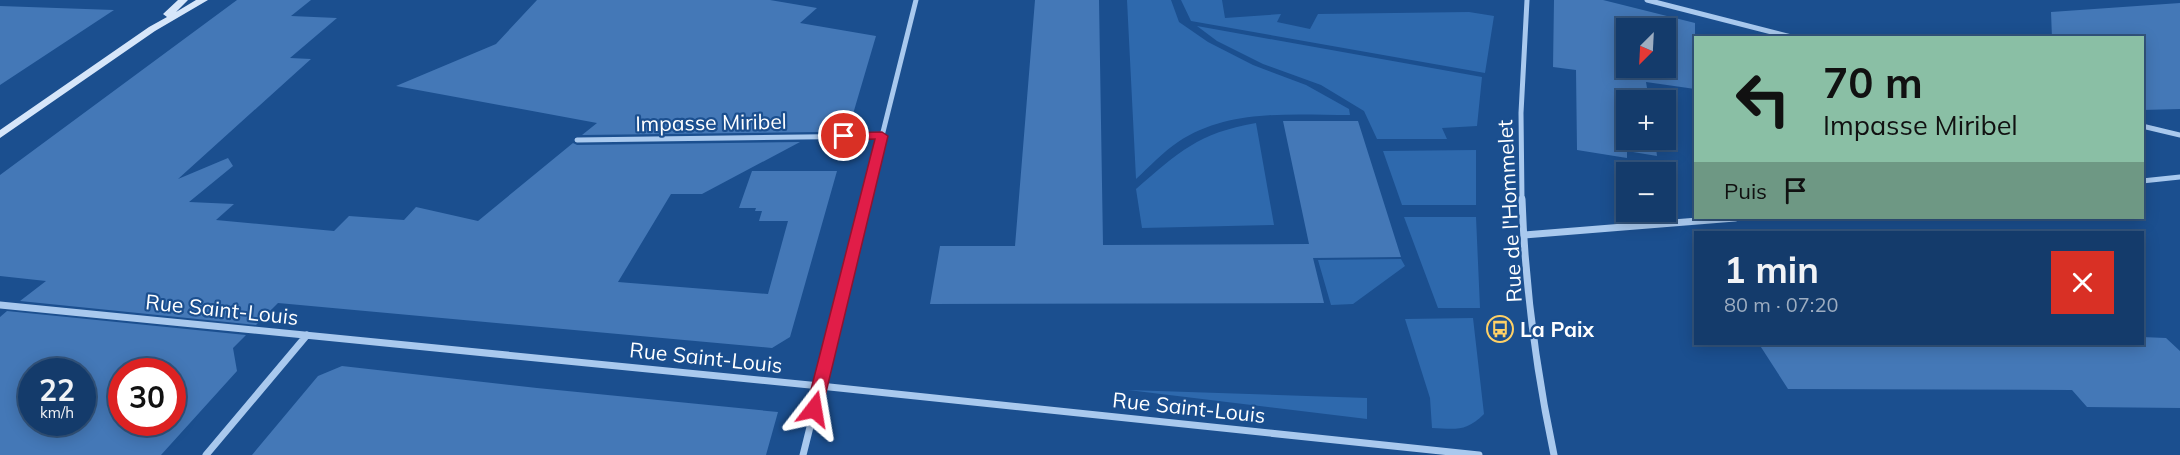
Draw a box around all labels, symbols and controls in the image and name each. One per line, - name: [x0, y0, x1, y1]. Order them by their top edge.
- north arrow: [1616, 18, 1676, 78]
- map controls: [1616, 18, 1676, 222]
- text: 70 m: [1823, 56, 1923, 109]
- icon: left: [1724, 60, 1802, 138]
- button: +: [1616, 90, 1676, 150]
- street label: Impasse Miribel: [635, 108, 787, 136]
- text: Impasse Miribel: [1823, 108, 2018, 142]
- pin: [818, 110, 869, 161]
- icon: arrive: [827, 119, 860, 152]
- street label: Rue de l'Hommelet: [1491, 119, 1527, 303]
- button: −: [1616, 162, 1676, 222]
- icon: arrive: [1779, 174, 1812, 207]
- text: Puis: [1724, 177, 1767, 205]
- text: 1 min: [1724, 247, 1819, 292]
- button: close: [2051, 251, 2114, 314]
- street label: Rue Saint-Louis: [144, 288, 300, 330]
- text: 80 m · 07:20: [1724, 292, 1838, 317]
- bus stop icon: La Paix: [1485, 314, 1515, 344]
- place label: La Paix: [1520, 316, 1595, 342]
- street label: Rue Saint-Louis: [628, 336, 784, 378]
- speed limit sign: 30: [108, 358, 186, 436]
- text: 22: [39, 371, 75, 409]
- position arrow: [782, 377, 846, 441]
- street label: Rue Saint-Louis: [1111, 386, 1267, 428]
- text: km/h: [40, 403, 74, 422]

